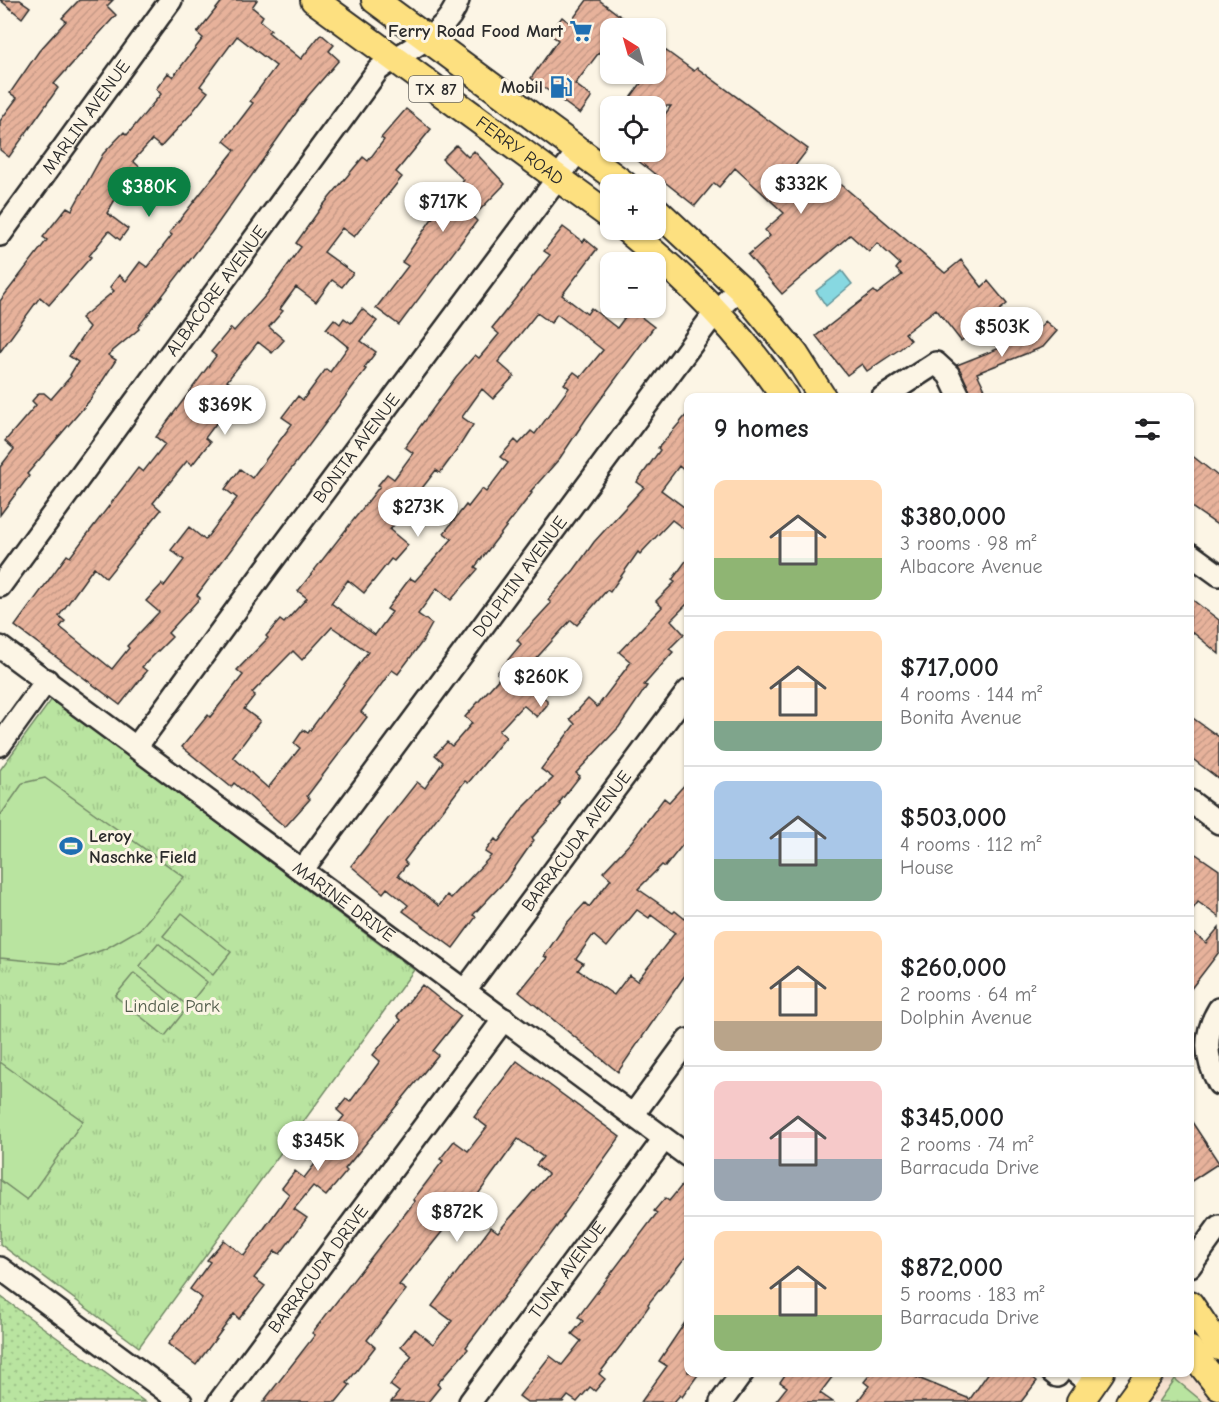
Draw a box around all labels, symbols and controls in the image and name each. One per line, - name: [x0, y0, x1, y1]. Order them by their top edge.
- supermarket icon: Ferry Road Food Mart: [568, 18, 594, 44]
- north arrow: [600, 18, 666, 84]
- map controls: [600, 18, 666, 318]
- place label: Ferry Road Food Mart: [388, 21, 564, 42]
- street label: MARLIN AVENUE: [38, 56, 135, 178]
- fuel station icon: Mobil: [548, 74, 574, 100]
- road number: TX 87: [409, 76, 463, 102]
- place label: Mobil: [501, 77, 543, 98]
- button: locate: [600, 96, 666, 162]
- street label: FERRY ROAD: [472, 112, 568, 190]
- pin: $332K: [759, 164, 843, 215]
- pin: $380K: [107, 167, 191, 218]
- text: $332K: [775, 172, 827, 195]
- button: +: [600, 174, 666, 240]
- text: $380K: [122, 175, 176, 198]
- pin: $717K: [401, 182, 485, 233]
- text: $717K: [418, 190, 468, 213]
- street label: ALBACORE AVENUE: [162, 222, 272, 360]
- button: −: [600, 252, 666, 318]
- pin: $503K: [960, 307, 1044, 358]
- text: $503K: [974, 315, 1030, 338]
- pin: $369K: [183, 385, 267, 436]
- street label: BONITA AVENUE: [309, 389, 405, 507]
- text: $369K: [198, 393, 252, 416]
- icon: filters: [1131, 413, 1164, 446]
- text: 9 homes: [714, 414, 809, 444]
- pin: $273K: [376, 487, 460, 538]
- text: $273K: [392, 495, 444, 518]
- text: $380,000: [900, 502, 1006, 532]
- icon: home: [762, 504, 834, 576]
- street label: DOLPHIN AVENUE: [468, 512, 572, 641]
- text: 3 rooms · 98 m²: [900, 532, 1036, 555]
- text: Albacore Avenue: [900, 555, 1042, 578]
- text: $717,000: [900, 653, 999, 683]
- icon: home: [762, 655, 834, 727]
- pin: $260K: [499, 657, 583, 708]
- text: $260K: [513, 665, 569, 688]
- text: 4 rooms · 144 m²: [900, 683, 1042, 706]
- text: Bonita Avenue: [900, 706, 1022, 729]
- street label: BARRACUDA AVENUE: [517, 767, 636, 916]
- text: $503,000: [900, 803, 1007, 833]
- icon: home: [762, 805, 834, 877]
- place label: Leroy Naschke Field: [89, 826, 197, 868]
- sports icon: Leroy Naschke Field: [58, 833, 84, 859]
- text: 4 rooms · 112 m²: [900, 833, 1041, 856]
- text: House: [900, 856, 954, 879]
- street label: MARINE DRIVE: [289, 857, 399, 947]
- text: $260,000: [900, 953, 1007, 983]
- icon: home: [762, 955, 834, 1027]
- text: 2 rooms · 64 m²: [900, 983, 1036, 1006]
- park label: Lindale Park: [124, 996, 220, 1017]
- text: Dolphin Avenue: [900, 1006, 1032, 1029]
- text: $345,000: [900, 1103, 1004, 1133]
- icon: home: [762, 1105, 834, 1177]
- pin: $345K: [276, 1121, 360, 1172]
- text: $345K: [291, 1129, 345, 1152]
- text: 2 rooms · 74 m²: [900, 1133, 1033, 1156]
- text: Barracuda Drive: [900, 1156, 1039, 1179]
- pin: $872K: [415, 1192, 499, 1243]
- text: $872K: [431, 1200, 483, 1223]
- street label: BARRACUDA DRIVE: [264, 1201, 373, 1337]
- street label: TUNA AVENUE: [525, 1217, 611, 1323]
- text: $872,000: [900, 1253, 1003, 1283]
- icon: home: [762, 1255, 834, 1327]
- text: 5 rooms · 183 m²: [900, 1283, 1045, 1306]
- text: Barracuda Drive: [900, 1306, 1039, 1329]

